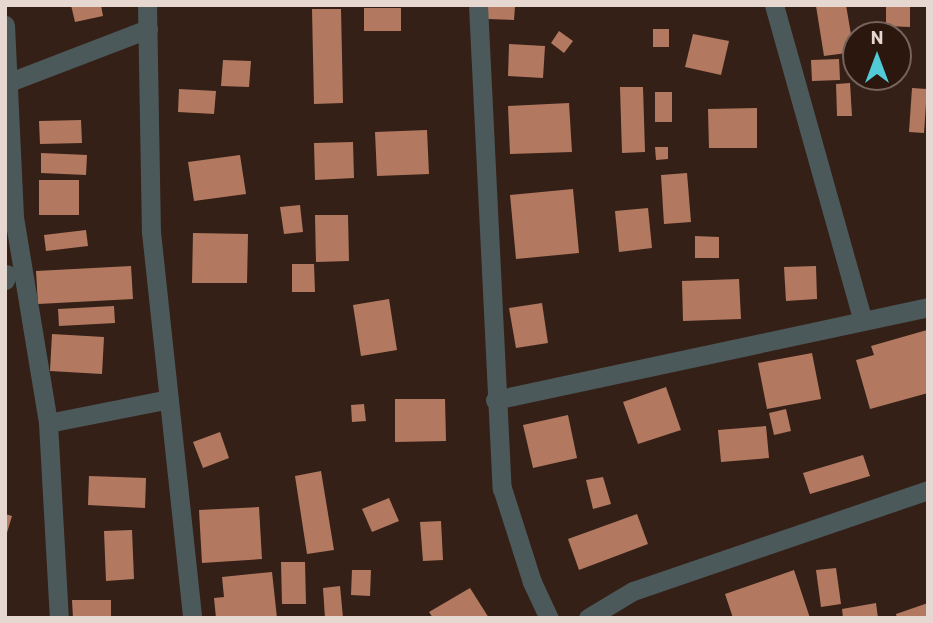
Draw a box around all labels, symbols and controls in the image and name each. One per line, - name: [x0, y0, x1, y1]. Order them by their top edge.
- north arrow: [842, 21, 912, 91]
- text: N: [871, 25, 883, 48]

